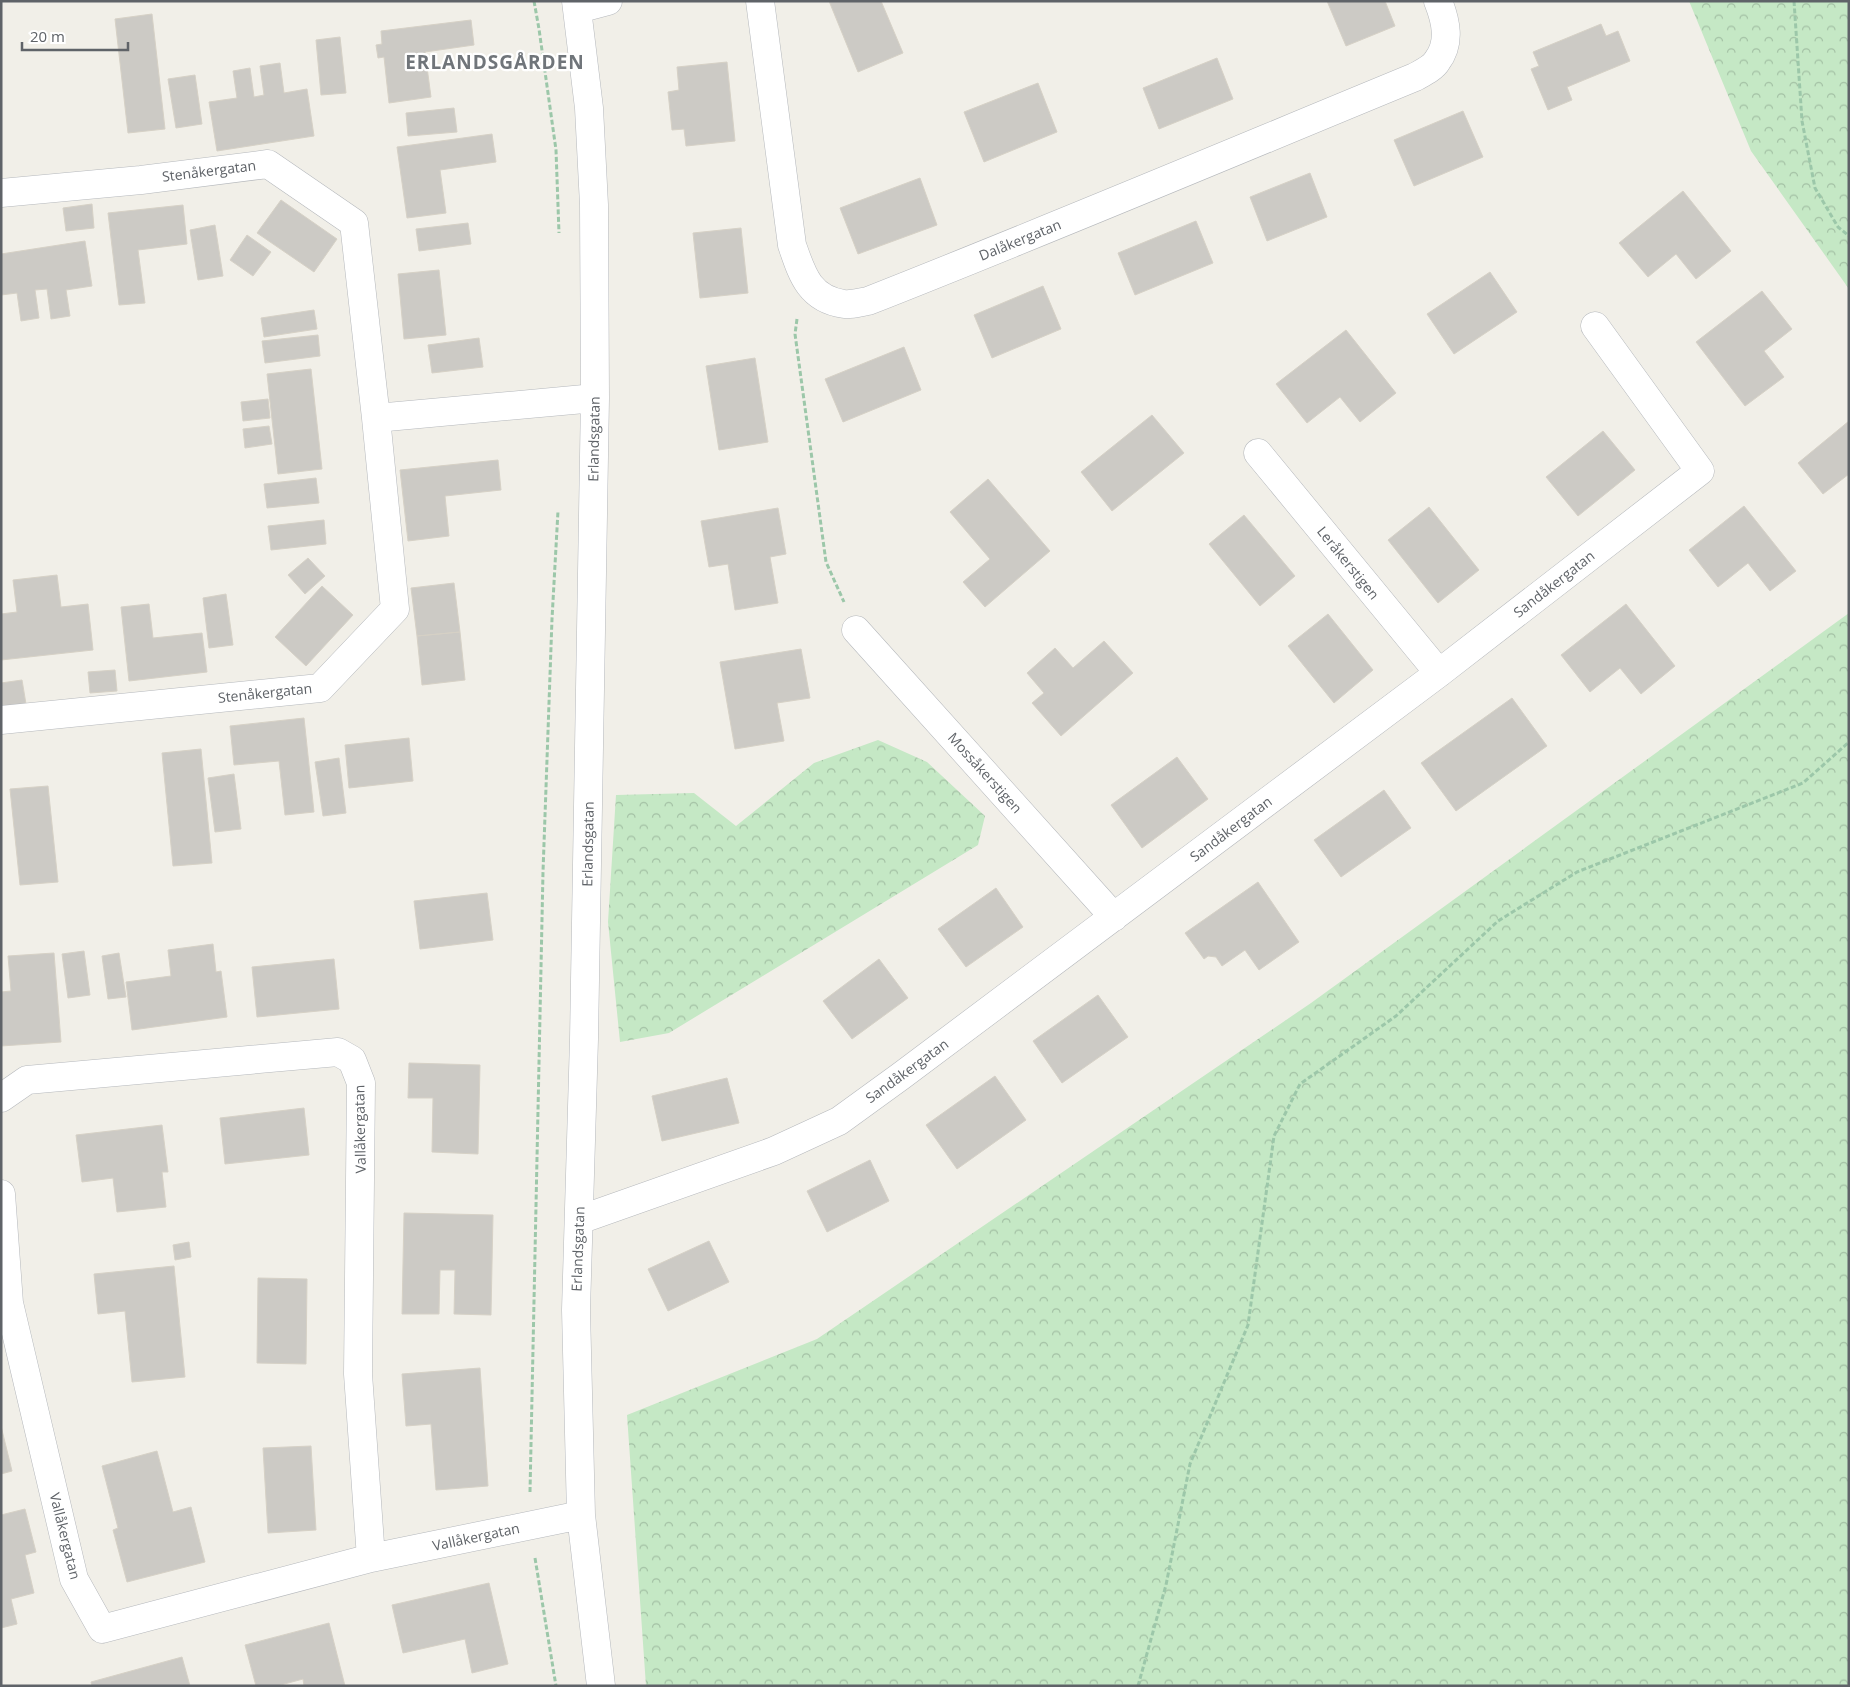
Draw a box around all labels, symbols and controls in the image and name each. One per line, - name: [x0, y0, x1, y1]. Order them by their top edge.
- scale bar: [22, 20, 129, 52]
- text: 20 m: [30, 26, 65, 46]
- district label: ERLANDSGÅRDEN: [405, 49, 585, 75]
- street label: Stenåkergatan: [161, 155, 257, 186]
- street label: Dalåkergatan: [976, 214, 1064, 265]
- street label: Erlandsgatan: [583, 396, 604, 482]
- street label: Leråkerstigen: [1313, 522, 1384, 603]
- street label: Sandåkergatan: [1509, 546, 1598, 621]
- street label: Stenåkergatan: [217, 678, 313, 707]
- street label: Mossåkerstigen: [944, 728, 1027, 817]
- street label: Sandåkergatan: [1186, 792, 1276, 866]
- street label: Erlandsgatan: [577, 801, 598, 887]
- street label: Sandåkergatan: [861, 1034, 952, 1107]
- street label: Vallåkergatan: [349, 1085, 370, 1173]
- street label: Erlandsgatan: [567, 1206, 588, 1292]
- street label: Vallåkergatan: [46, 1491, 85, 1581]
- street label: Vallåkergatan: [431, 1518, 521, 1555]

